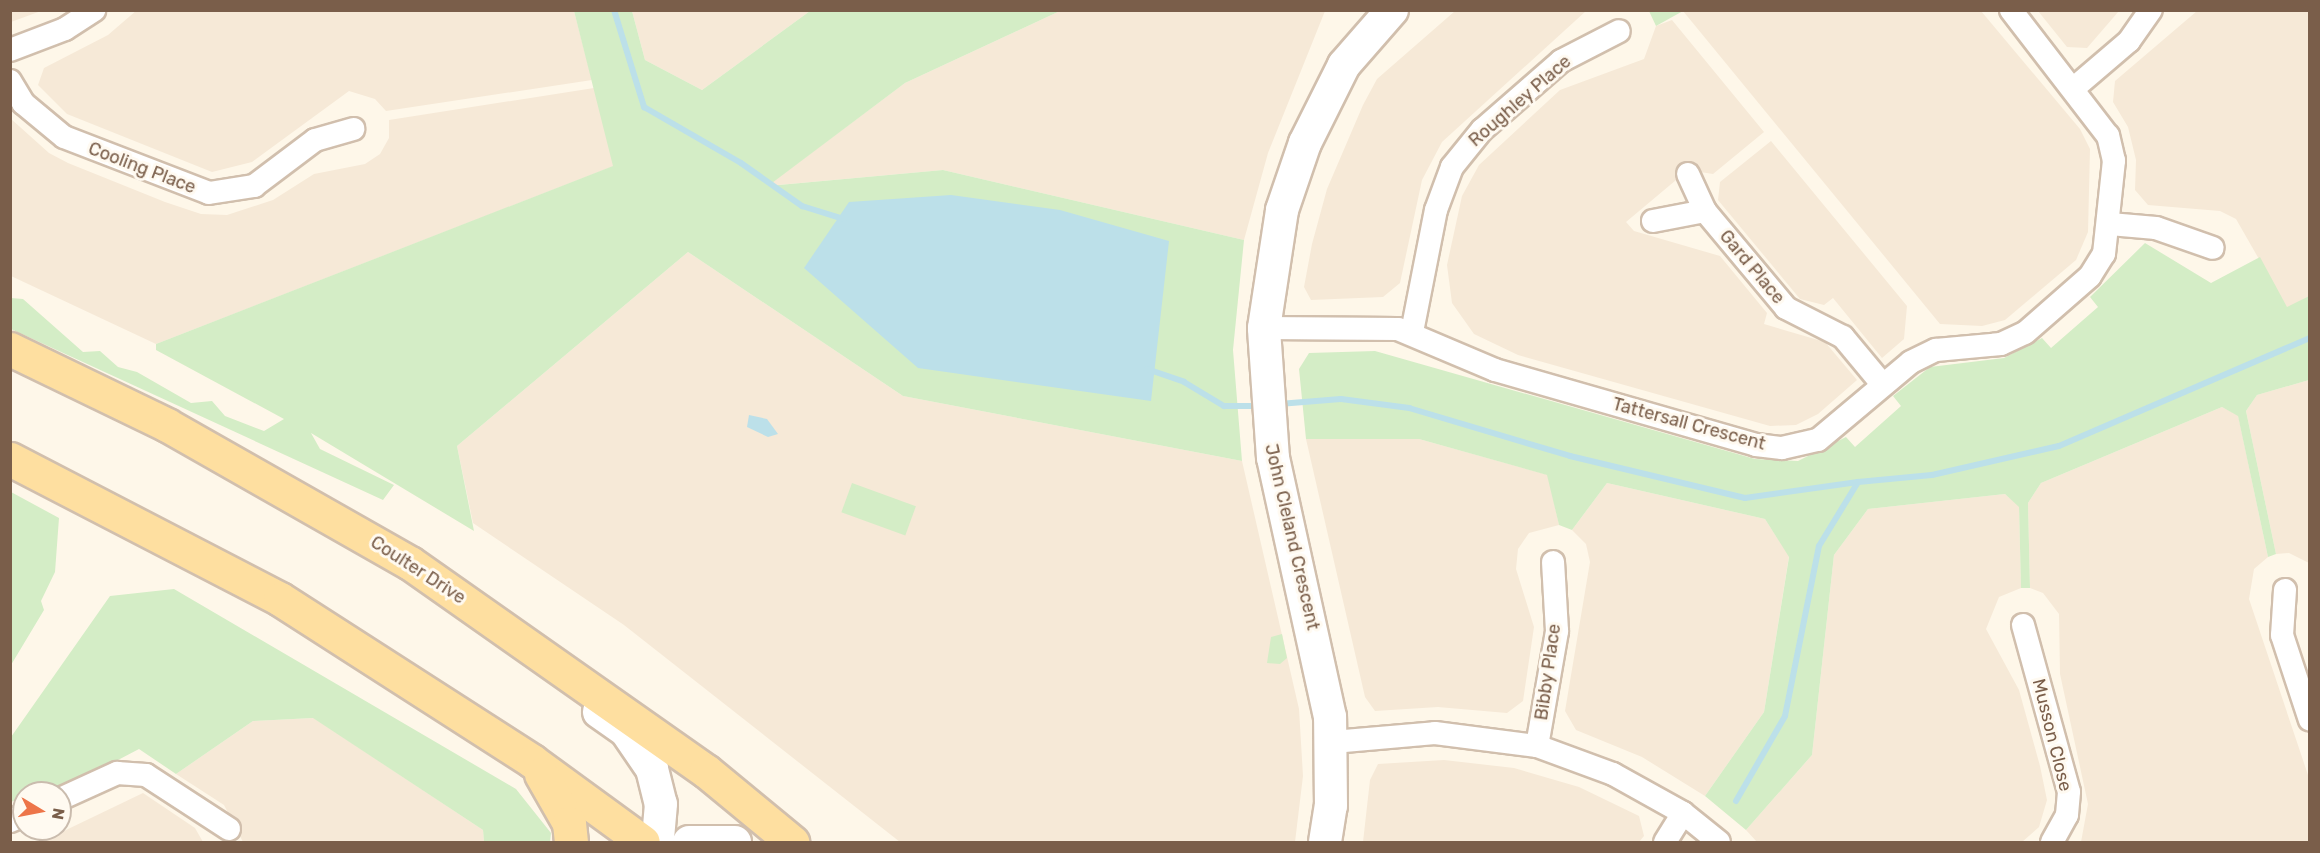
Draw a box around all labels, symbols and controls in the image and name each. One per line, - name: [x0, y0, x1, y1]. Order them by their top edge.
- street label: Roughley Place: [1464, 51, 1576, 151]
- street label: Cooling Place: [85, 138, 199, 198]
- street label: Gard Place: [1715, 226, 1789, 308]
- street label: Tattersall Crescent: [1610, 393, 1768, 455]
- street label: John Cleland Crescent: [1260, 442, 1324, 632]
- street label: Coulter Drive: [366, 531, 470, 609]
- street label: Bibby Place: [1531, 622, 1565, 722]
- street label: Musson Close: [2028, 677, 2076, 793]
- north arrow: [12, 781, 72, 841]
- text: N: [48, 807, 69, 821]

